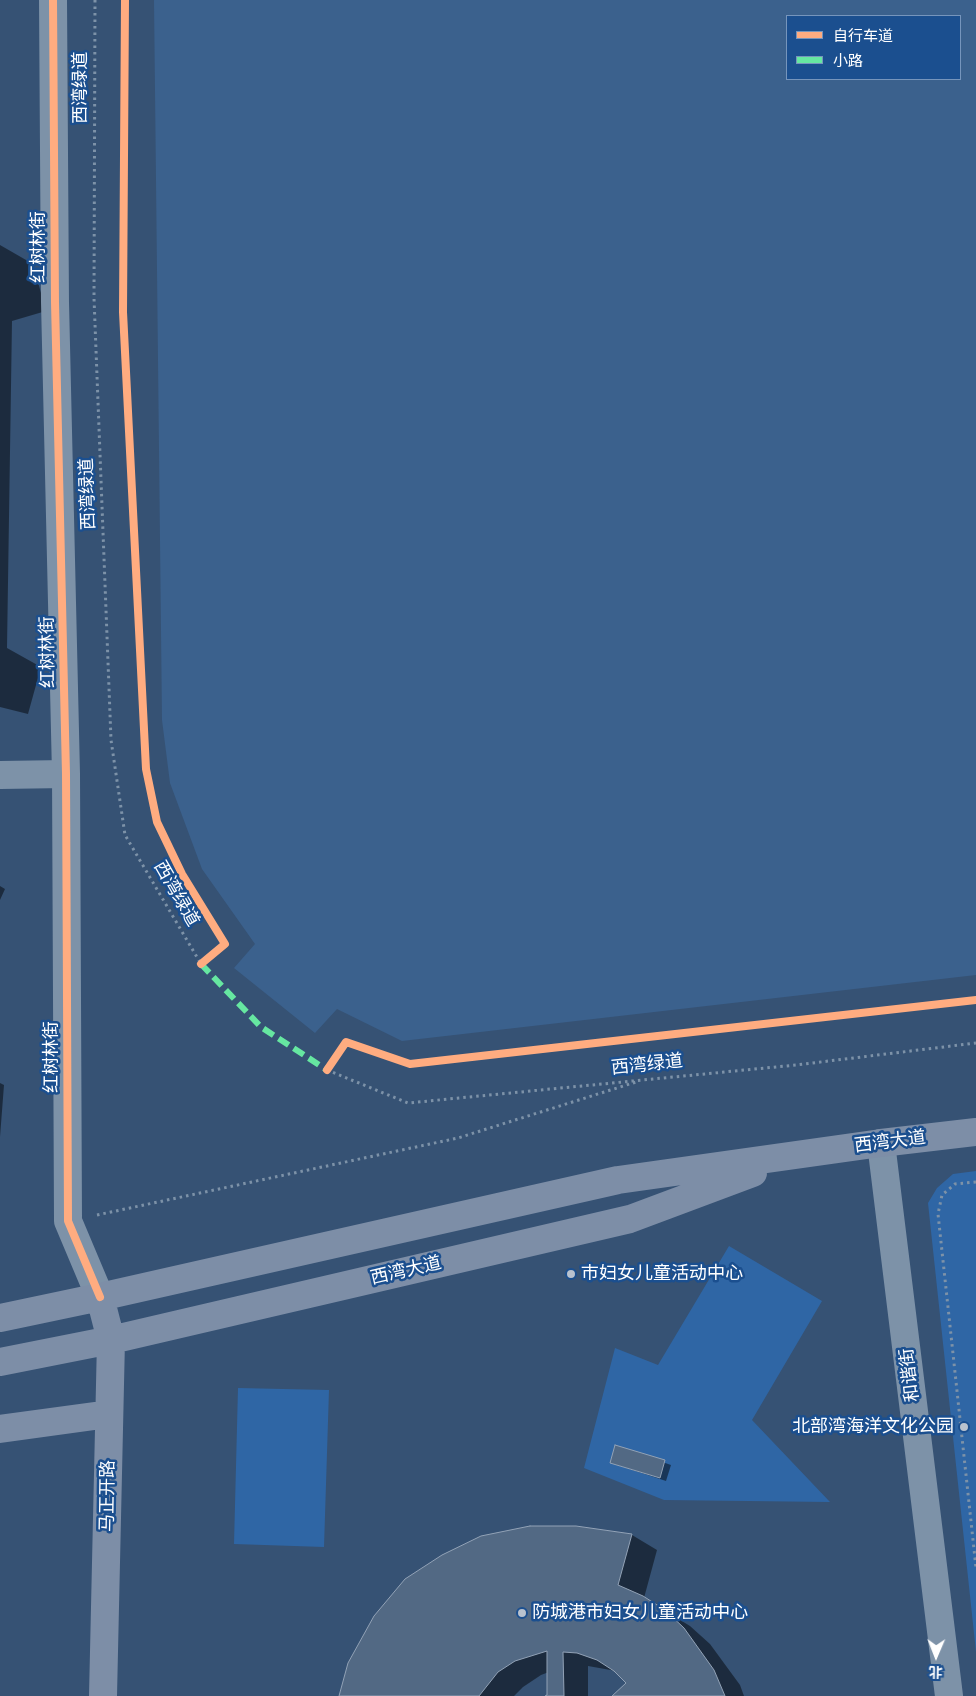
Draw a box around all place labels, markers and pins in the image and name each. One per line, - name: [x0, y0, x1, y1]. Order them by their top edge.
- place label: 巿妇女儿童活动中心: [581, 1263, 743, 1285]
- marker: 巿妇女儿童活动中心: [565, 1268, 577, 1280]
- place label: 北部湾海洋文化公园: [792, 1416, 954, 1438]
- marker: 北部湾海洋文化公园: [958, 1421, 970, 1433]
- place label: 防城港市妇女儿童活动中心: [532, 1602, 748, 1624]
- marker: 防城港市妇女儿童活动中心: [516, 1607, 528, 1619]

